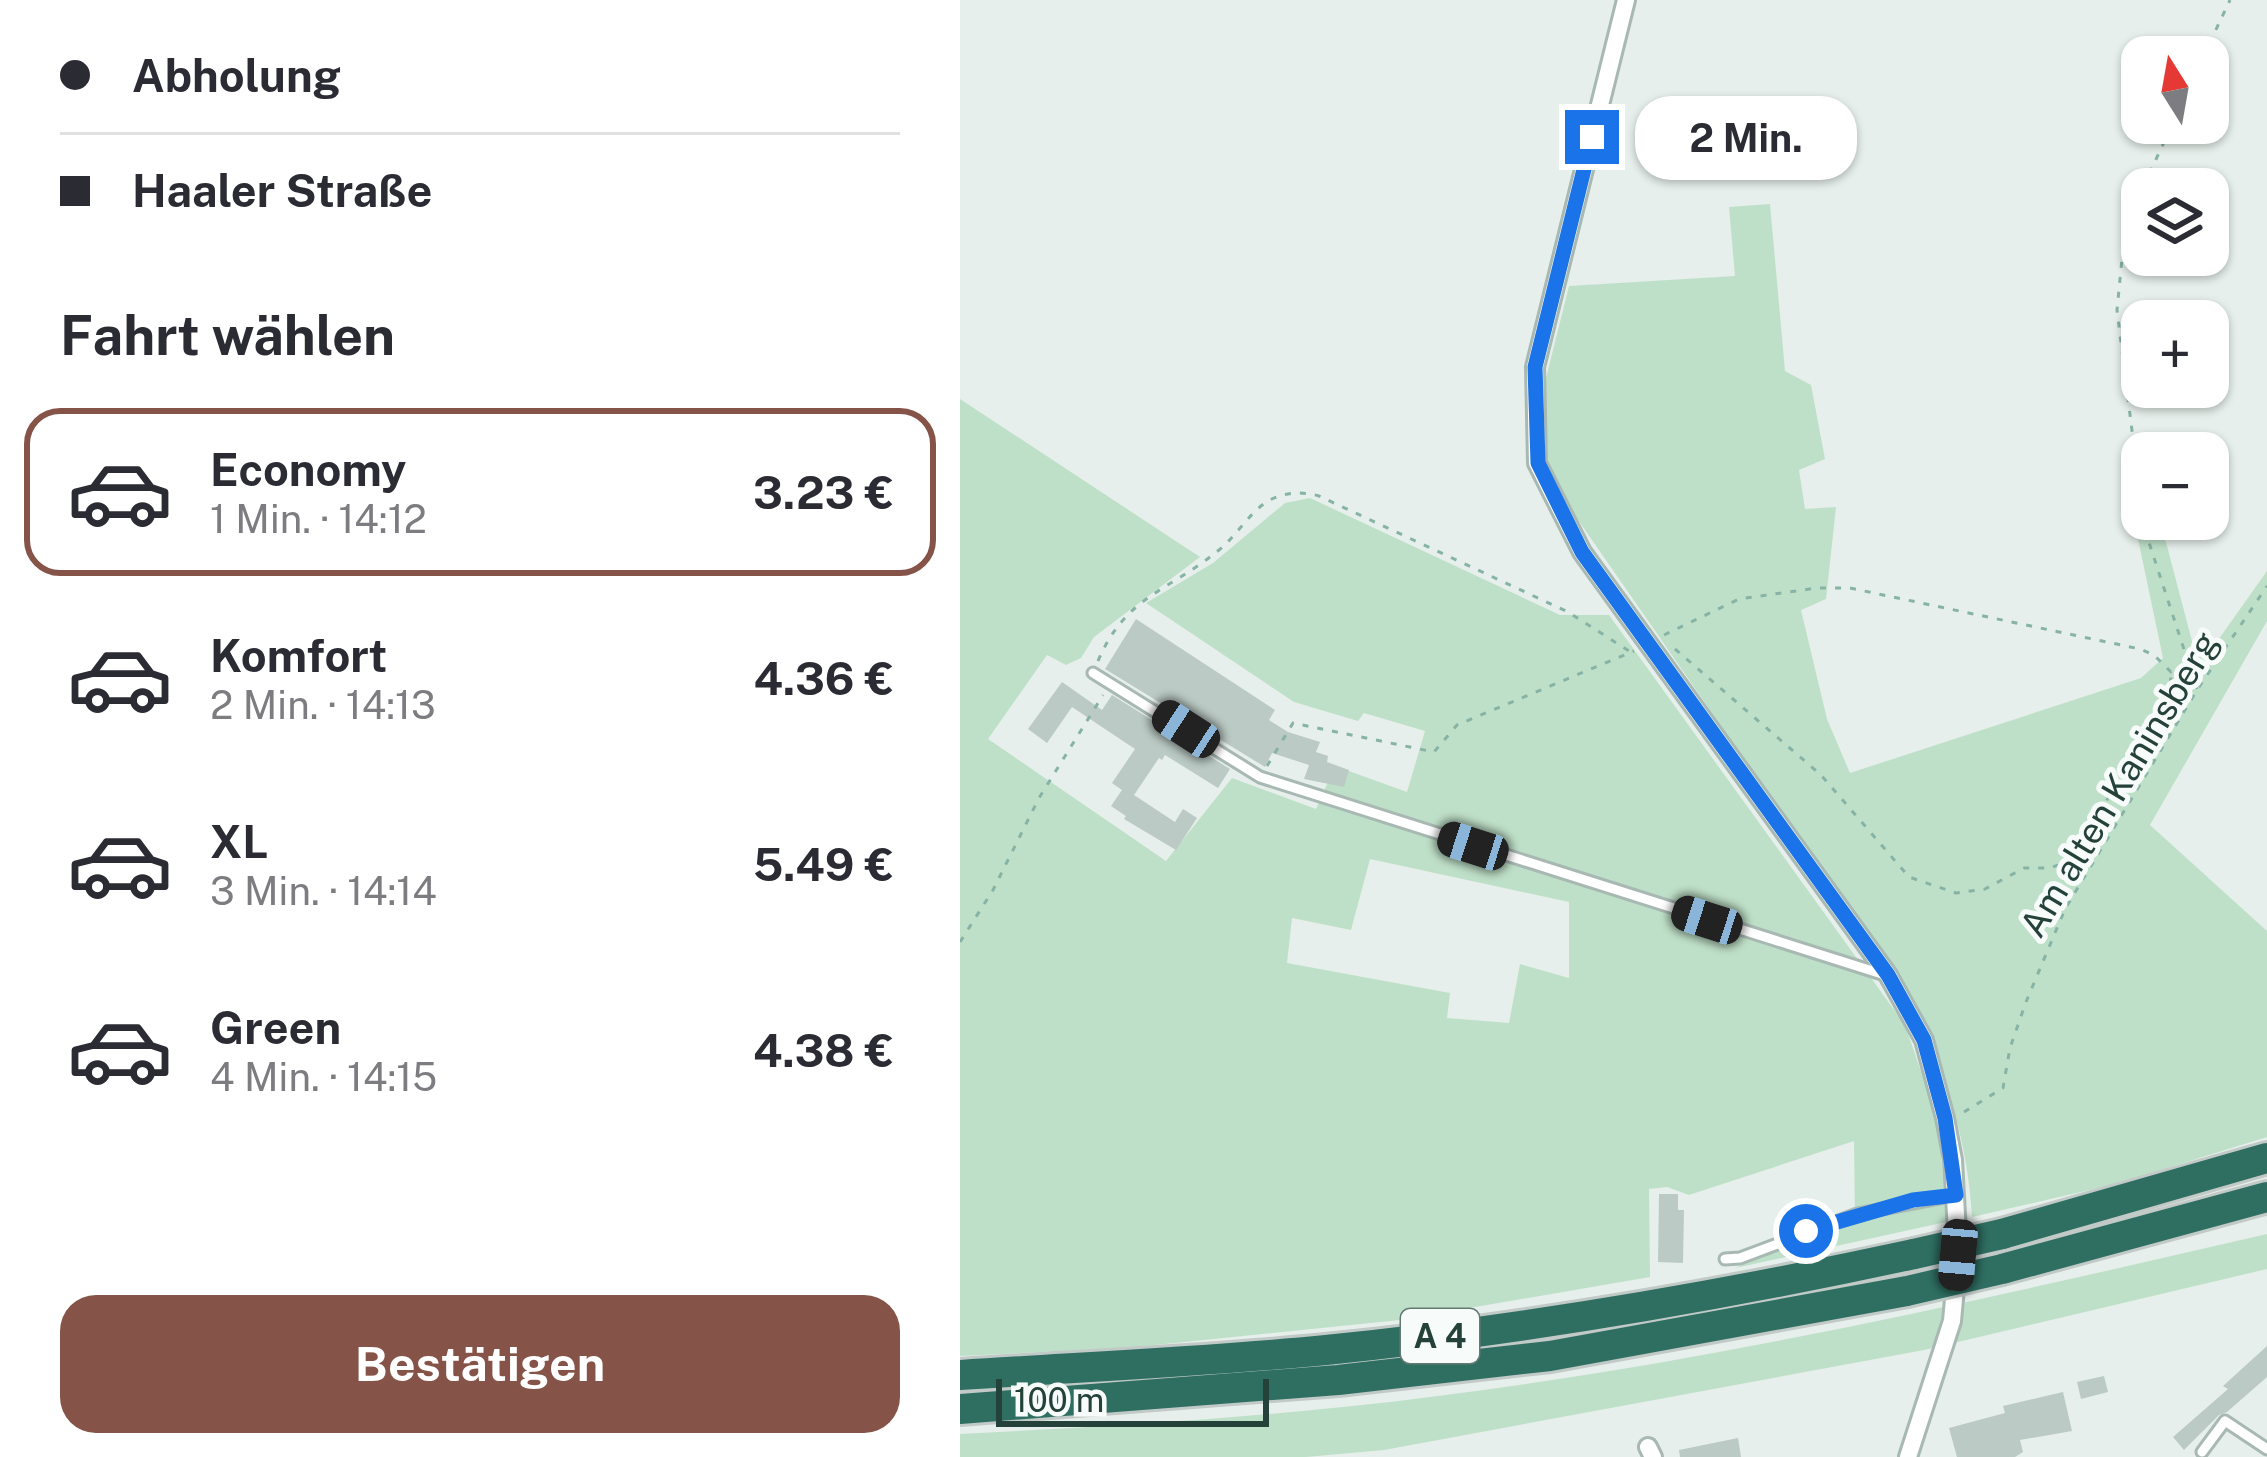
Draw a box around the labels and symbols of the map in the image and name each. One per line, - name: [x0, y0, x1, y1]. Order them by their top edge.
- north arrow: [2121, 36, 2229, 144]
- callout: 2 Min.: [1634, 95, 1856, 179]
- route end: [1565, 110, 1619, 164]
- street label: Am alten Kaninsberg: [2011, 624, 2227, 944]
- car: [1146, 694, 1226, 764]
- car: [1433, 818, 1513, 874]
- car: [1667, 892, 1747, 948]
- route start: [1779, 1204, 1833, 1258]
- car: [1937, 1218, 1979, 1292]
- road number: A 4: [1401, 1309, 1479, 1363]
- scale bar: [996, 1373, 1269, 1426]

